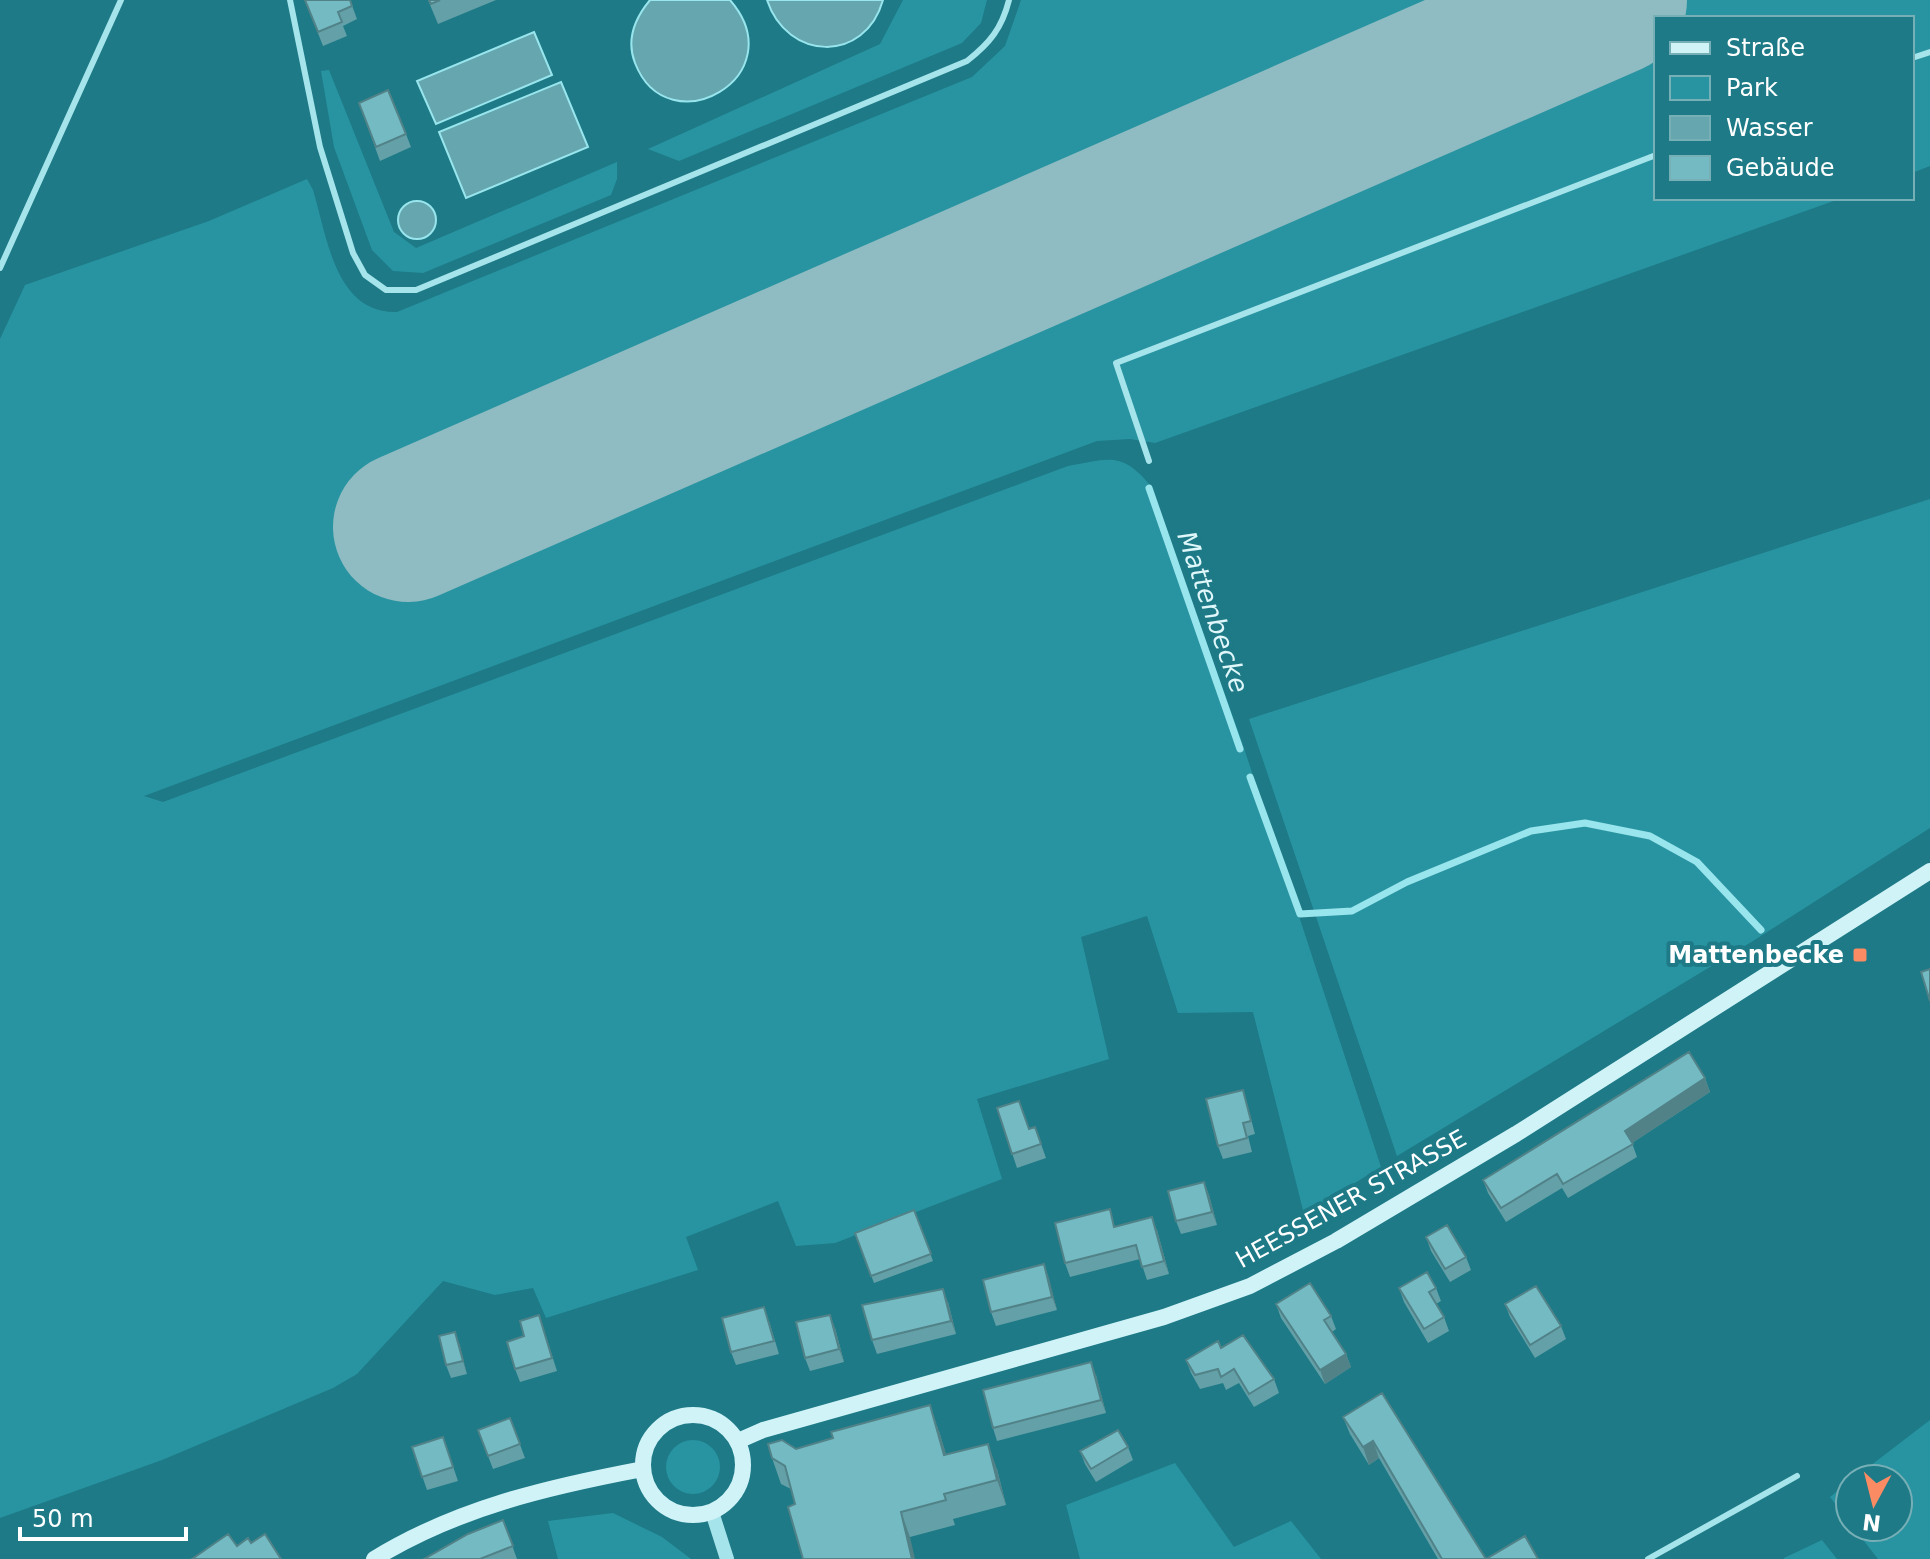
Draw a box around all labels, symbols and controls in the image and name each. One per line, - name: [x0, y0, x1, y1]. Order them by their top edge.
- legend: [1654, 16, 1914, 200]
- text: Straße: [1726, 34, 1805, 62]
- text: Park: [1726, 74, 1778, 102]
- text: Wasser: [1726, 114, 1813, 142]
- text: Gebäude: [1726, 154, 1835, 182]
- water label: Mattenbecke: [1171, 527, 1255, 697]
- place label: Mattenbecke: [1668, 941, 1844, 969]
- marker: Mattenbecke: [1851, 946, 1869, 964]
- street label: HEESSENER STRASSE: [1231, 1124, 1471, 1274]
- north arrow: [1834, 1463, 1914, 1543]
- scale bar: [20, 1491, 186, 1541]
- text: 50 m: [32, 1505, 94, 1533]
- text: N: [1861, 1509, 1882, 1536]

